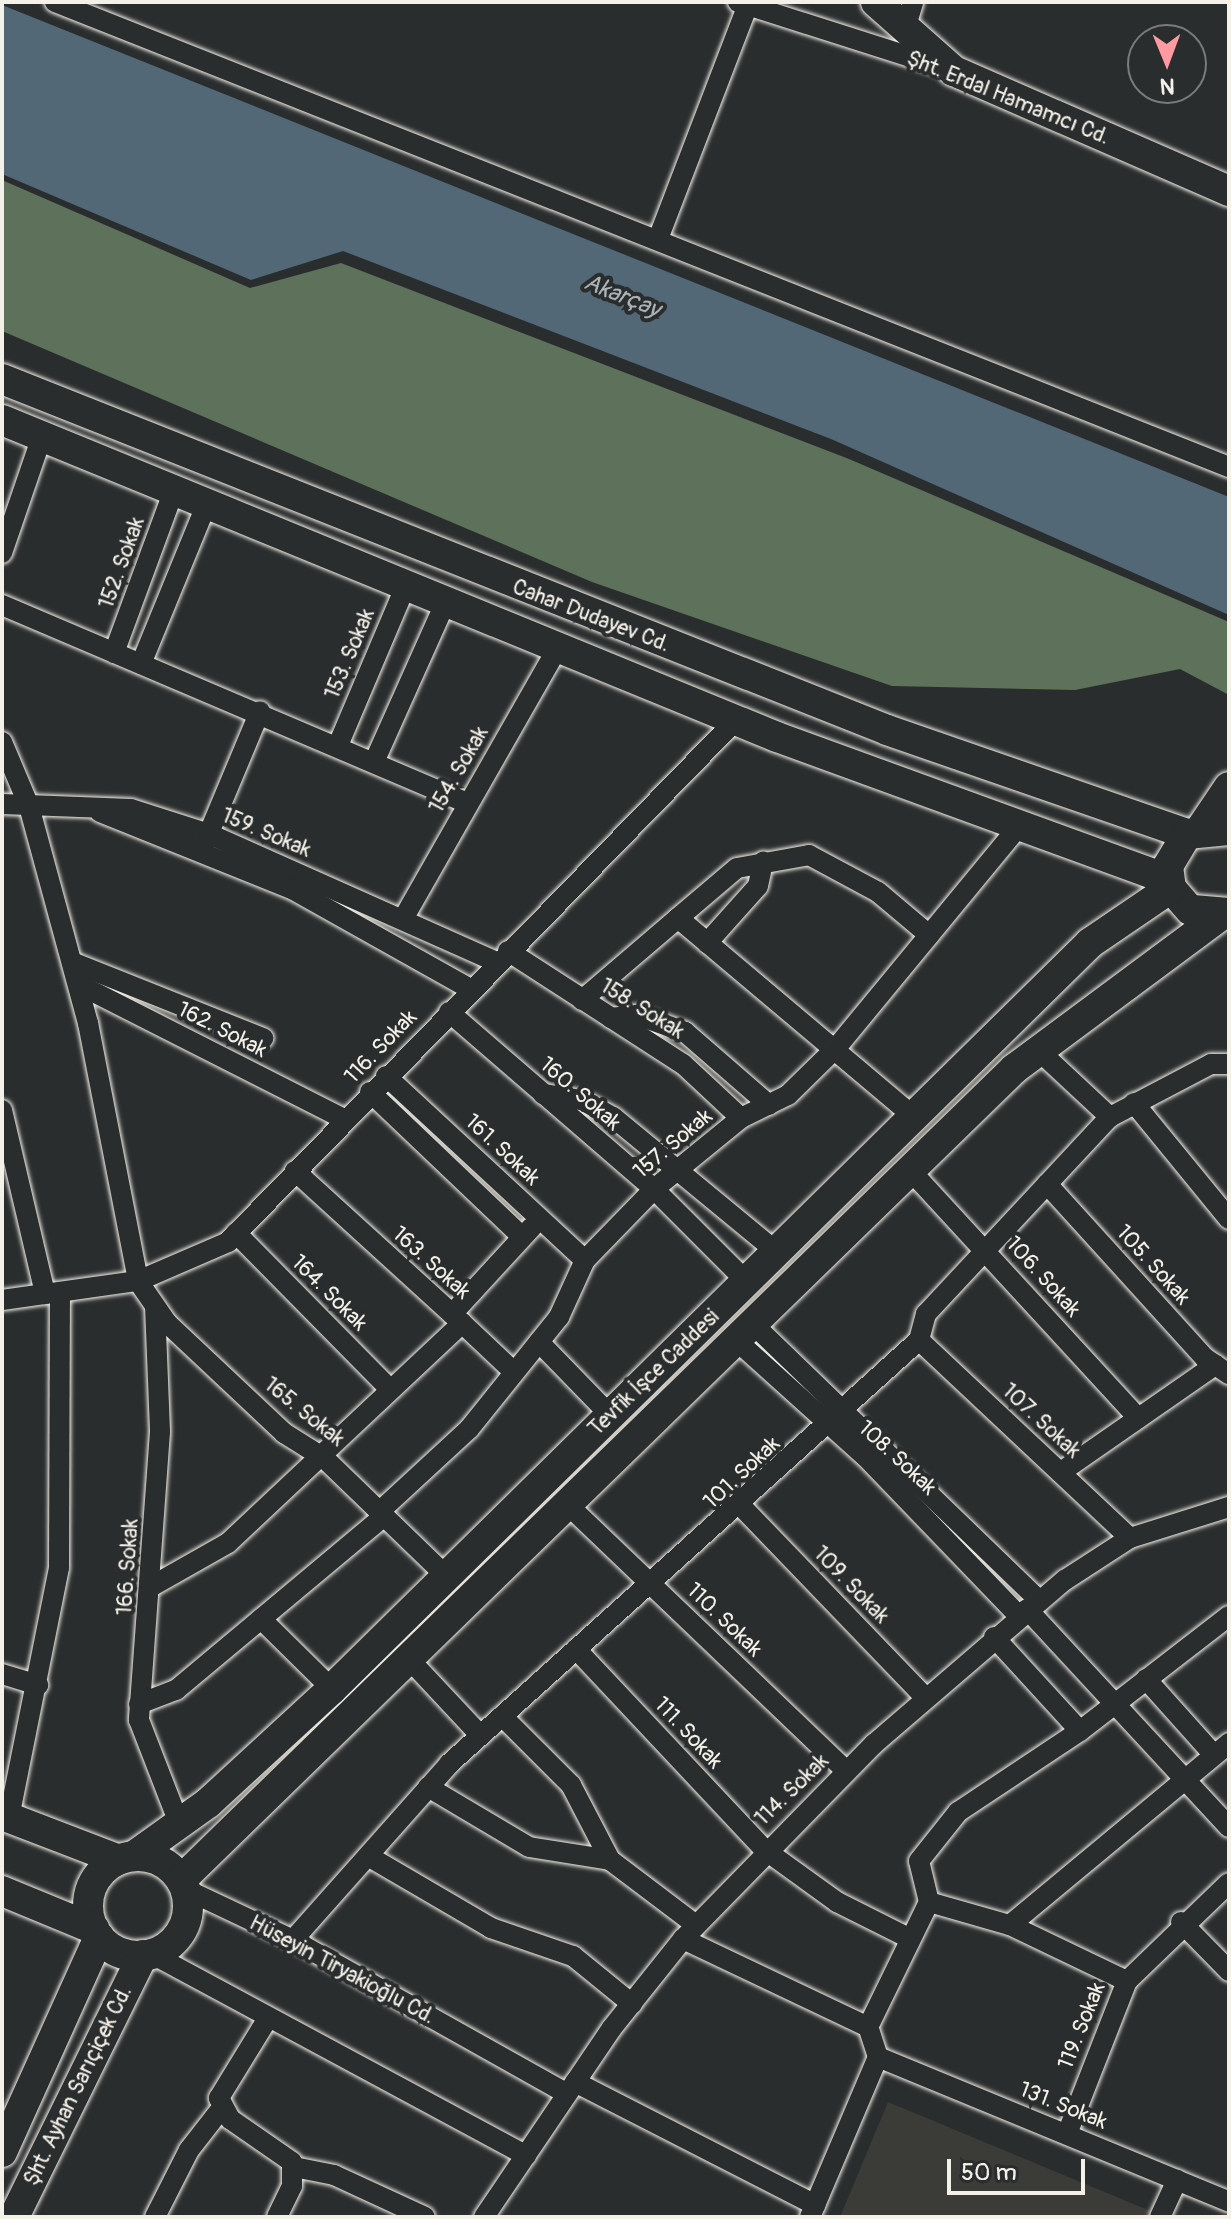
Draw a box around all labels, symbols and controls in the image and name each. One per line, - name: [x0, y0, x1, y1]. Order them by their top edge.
- north arrow: [1127, 24, 1207, 104]
- street label: Şht. Erdal Hamamcı Cd.: [903, 45, 1113, 151]
- text: N: [1160, 72, 1175, 100]
- water label: Akarçay: [580, 268, 664, 324]
- street label: 152. Sokak: [93, 514, 151, 612]
- street label: Cahar Dudayev Cd.: [509, 574, 673, 658]
- street label: 153. Sokak: [319, 605, 381, 703]
- street label: 154. Sokak: [424, 722, 494, 818]
- street label: 159. Sokak: [217, 802, 315, 864]
- street label: 158. Sokak: [595, 973, 689, 1045]
- street label: 162. Sokak: [173, 996, 271, 1064]
- street label: 116. Sokak: [339, 1004, 423, 1090]
- street label: 160. Sokak: [534, 1051, 626, 1137]
- street label: 157. Sokak: [628, 1103, 718, 1185]
- street label: 161. Sokak: [459, 1109, 545, 1191]
- street label: 105. Sokak: [1110, 1220, 1196, 1310]
- street label: 163. Sokak: [386, 1221, 476, 1305]
- street label: 106. Sokak: [1000, 1231, 1086, 1323]
- street label: 164. Sokak: [285, 1249, 373, 1337]
- street label: Tevfik İşce Caddesi: [583, 1304, 725, 1442]
- street label: 165. Sokak: [258, 1371, 350, 1453]
- street label: 107. Sokak: [996, 1378, 1086, 1464]
- street label: 108. Sokak: [852, 1415, 942, 1501]
- street label: 101. Sokak: [698, 1431, 786, 1515]
- street label: 166. Sokak: [111, 1518, 145, 1616]
- street label: 109. Sokak: [808, 1541, 894, 1629]
- street label: 110. Sokak: [681, 1577, 767, 1663]
- street label: 111. Sokak: [648, 1692, 728, 1774]
- street label: 114. Sokak: [749, 1748, 835, 1832]
- street label: Hüseyin Tiryakioğlu Cd.: [245, 1910, 439, 2030]
- street label: 119. Sokak: [1053, 1979, 1111, 2073]
- street label: Şht. Ayhan Sarıçiçek Cd.: [18, 1982, 138, 2190]
- street label: 131. Sokak: [1015, 2076, 1111, 2136]
- scale bar: [951, 2143, 1089, 2193]
- text: 50 m: [961, 2158, 1017, 2187]

